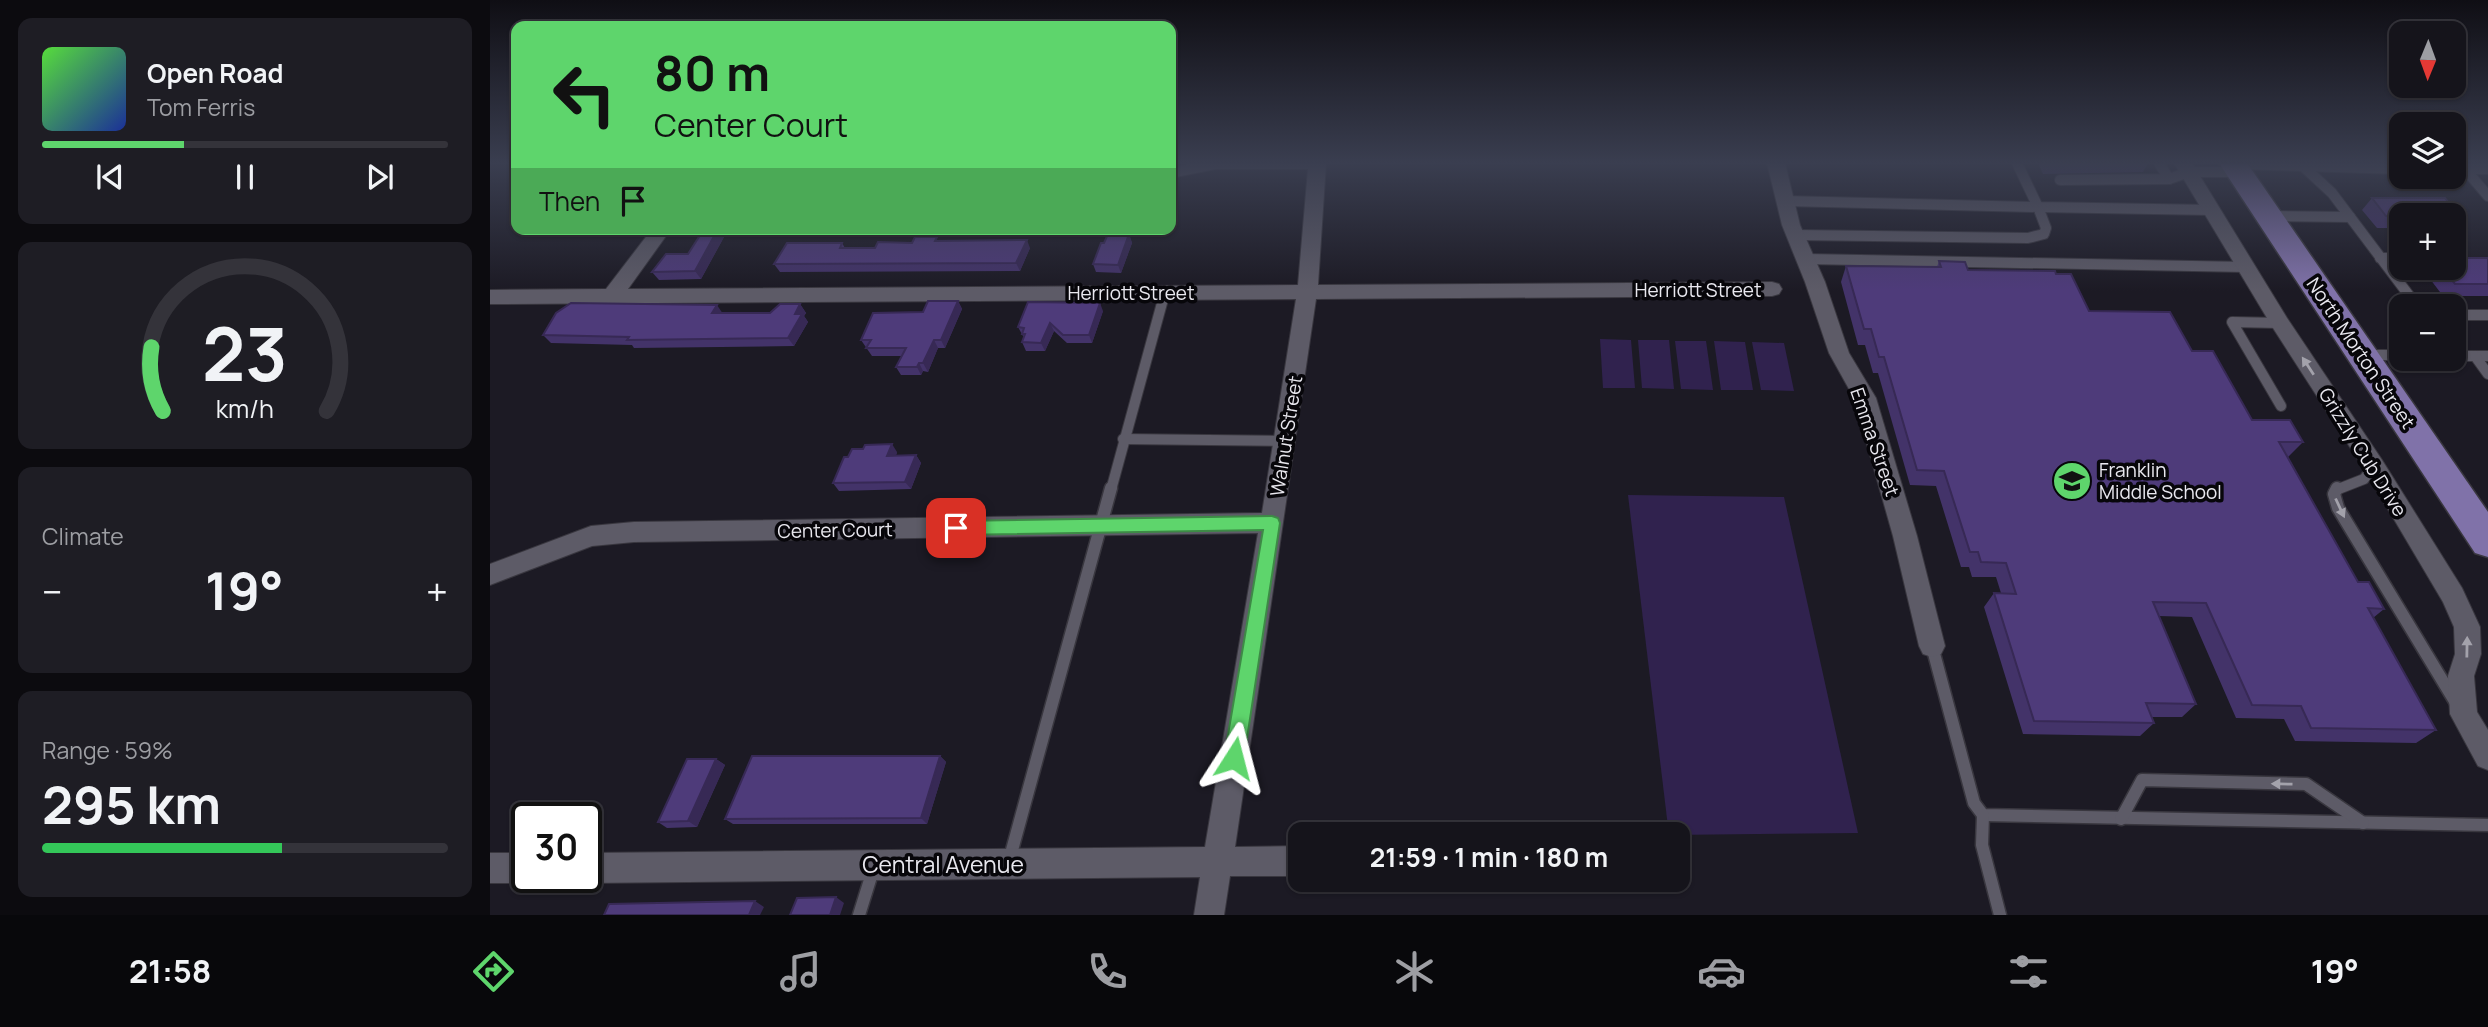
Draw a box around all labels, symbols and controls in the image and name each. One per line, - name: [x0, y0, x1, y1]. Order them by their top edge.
- north arrow: [2389, 21, 2466, 98]
- map controls: [2389, 21, 2466, 371]
- text: 80 m: [654, 39, 770, 106]
- icon: left: [539, 49, 630, 140]
- text: Open Road: [147, 55, 283, 91]
- text: Tom Ferris: [147, 91, 255, 123]
- text: Center Court: [654, 103, 848, 147]
- button: layers: [2389, 112, 2466, 189]
- icon: previous: [91, 158, 129, 196]
- icon: pause: [226, 158, 264, 196]
- icon: next: [361, 158, 399, 196]
- icon: arrive: [614, 182, 652, 220]
- text: Then: [539, 183, 600, 219]
- button: +: [2389, 203, 2466, 280]
- street label: North Morton Street: [2301, 272, 2421, 434]
- street label: Herriott Street: [1634, 277, 1762, 303]
- street label: Herriott Street: [1067, 280, 1195, 306]
- button: −: [2389, 294, 2466, 371]
- text: 23: [202, 304, 288, 404]
- one-way arrow: [2302, 357, 2315, 376]
- street label: Walnut Street: [1264, 374, 1308, 498]
- street label: Grizzly Cub Drive: [2313, 383, 2413, 521]
- street label: Emma Street: [1844, 384, 1906, 500]
- text: km/h: [216, 391, 274, 426]
- place label: Franklin Middle School: [2099, 457, 2222, 505]
- school or university icon: Franklin Middle School: [2051, 460, 2093, 502]
- pin: [926, 498, 986, 558]
- one-way arrow: [2334, 498, 2346, 518]
- icon: arrive: [937, 509, 975, 547]
- street label: Center Court: [777, 516, 893, 544]
- text: Climate: [42, 520, 124, 552]
- text: 19°: [205, 555, 284, 626]
- text: −: [42, 565, 63, 617]
- text: +: [426, 565, 448, 617]
- one-way arrow: [2461, 636, 2473, 658]
- position arrow: [1197, 721, 1271, 795]
- text: Range · 59%: [42, 734, 173, 766]
- text: 295 km: [42, 769, 221, 840]
- one-way arrow: [2271, 778, 2293, 789]
- speed limit sign: 30: [511, 802, 602, 893]
- text: 21:59 · 1 min · 180 m: [1370, 839, 1608, 875]
- street label: Central Avenue: [862, 848, 1024, 880]
- icon: directions: [469, 947, 518, 996]
- icon: music: [776, 947, 825, 996]
- icon: phone: [1083, 947, 1132, 996]
- icon: climate: [1390, 947, 1439, 996]
- icon: car: [1697, 947, 1746, 996]
- icon: filters: [2004, 947, 2053, 996]
- text: 21:58: [129, 949, 211, 993]
- text: 19°: [2311, 949, 2359, 993]

